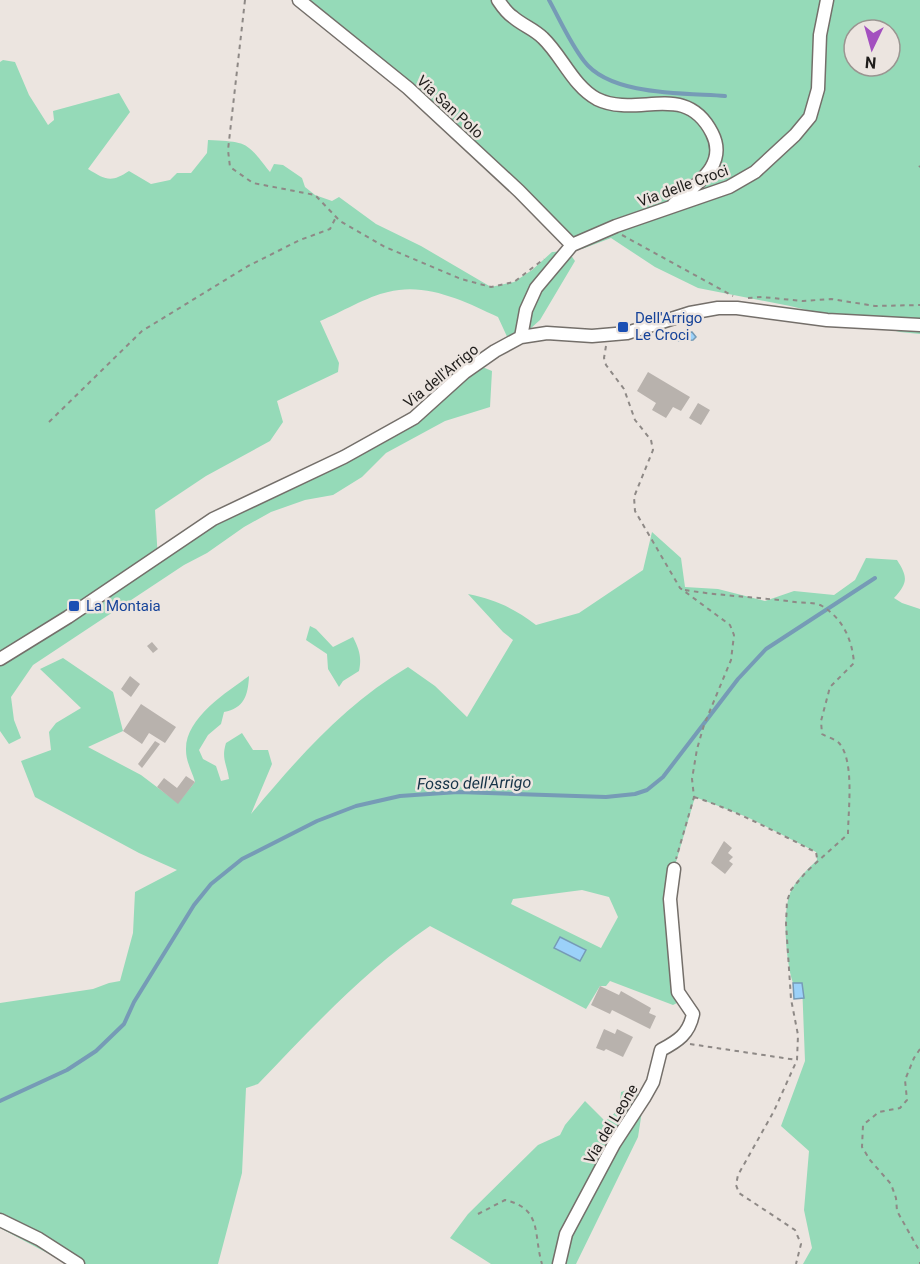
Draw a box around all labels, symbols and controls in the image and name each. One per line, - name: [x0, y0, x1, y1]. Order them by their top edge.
- north arrow: [842, 18, 902, 78]
- text: N: [864, 52, 877, 72]
- street label: Via San Polo: [413, 72, 487, 142]
- street label: Via delle Croci: [635, 161, 731, 211]
- place label: Dell'Arrigo Le Croci: [635, 309, 702, 344]
- marker: Dell'Arrigo Le Croci: [616, 320, 630, 334]
- street label: Via dell'Arrigo: [400, 340, 482, 412]
- place label: La Montaia: [86, 597, 161, 615]
- marker: La Montaia: [67, 599, 81, 613]
- water label: Fosso dell'Arrigo: [417, 773, 531, 793]
- street label: Via del Leone: [580, 1081, 642, 1167]

